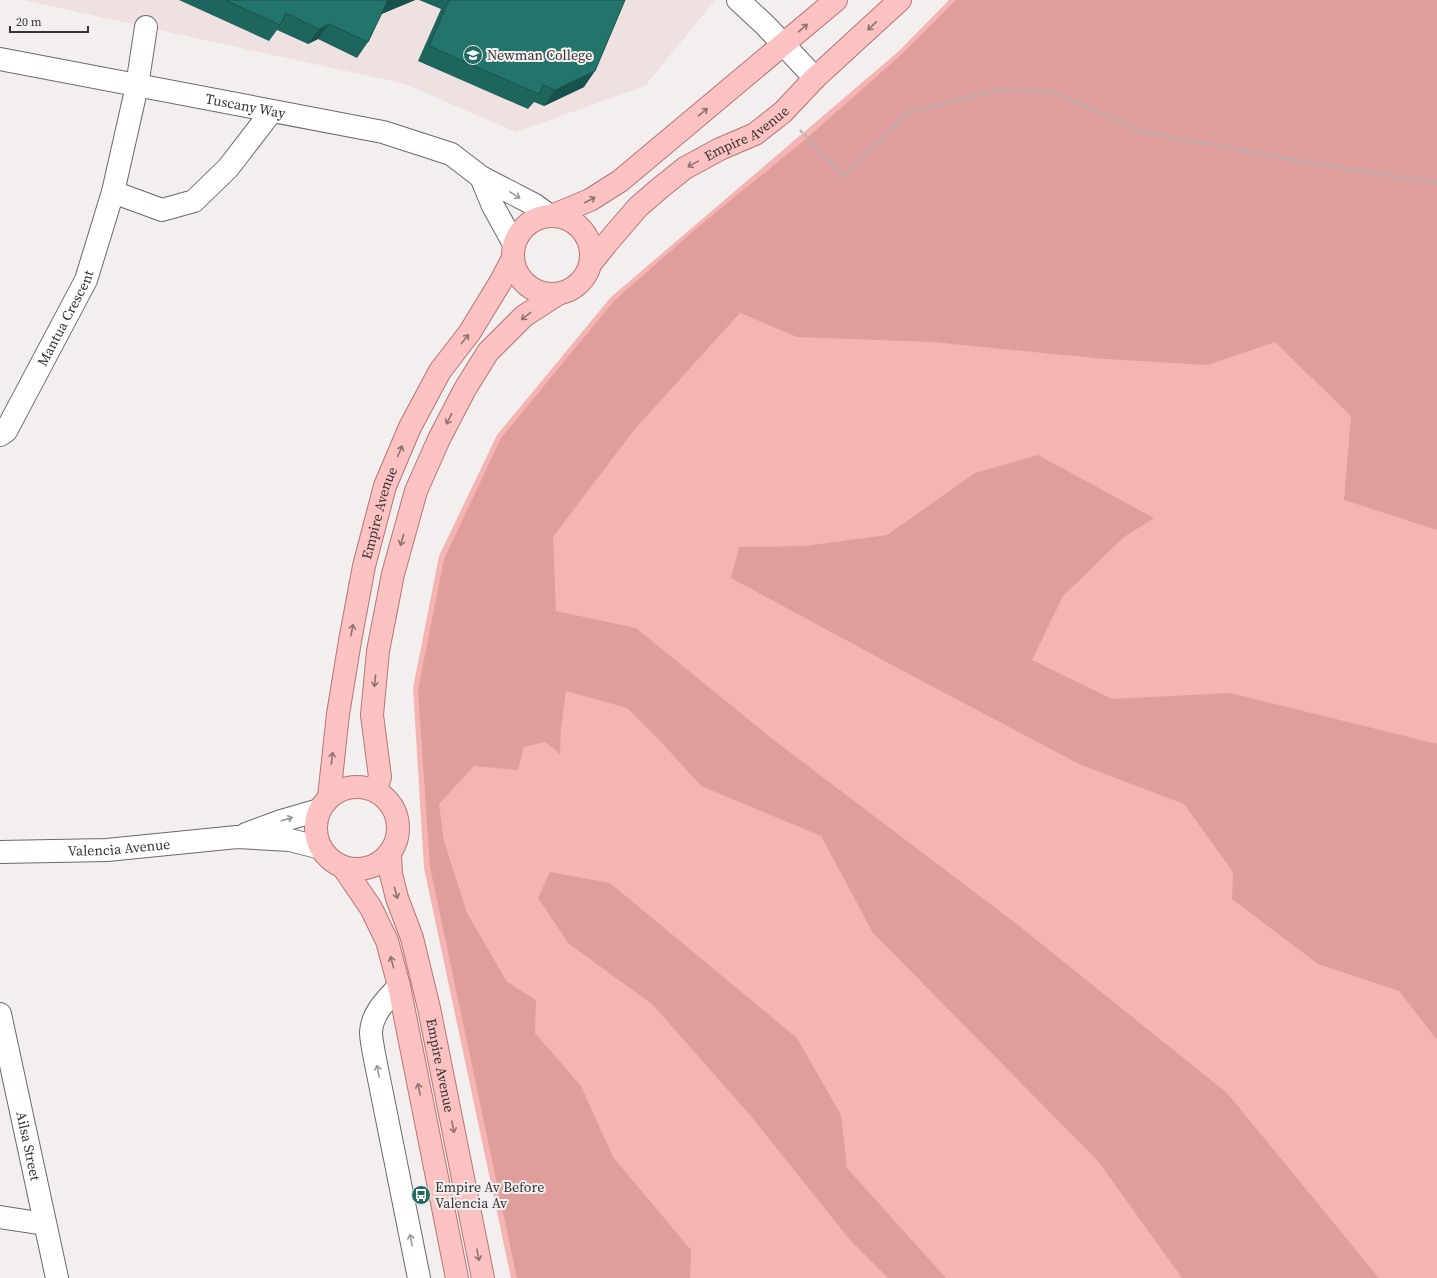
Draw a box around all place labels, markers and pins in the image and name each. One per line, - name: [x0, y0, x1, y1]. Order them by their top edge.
- school or university icon: Newman College: [462, 44, 484, 66]
- place label: Newman College: [487, 45, 592, 65]
- place label: Empire Av Before Valencia Av: [435, 1177, 544, 1213]
- bus stop icon: Empire Av Before Valencia Av: [410, 1184, 432, 1206]

